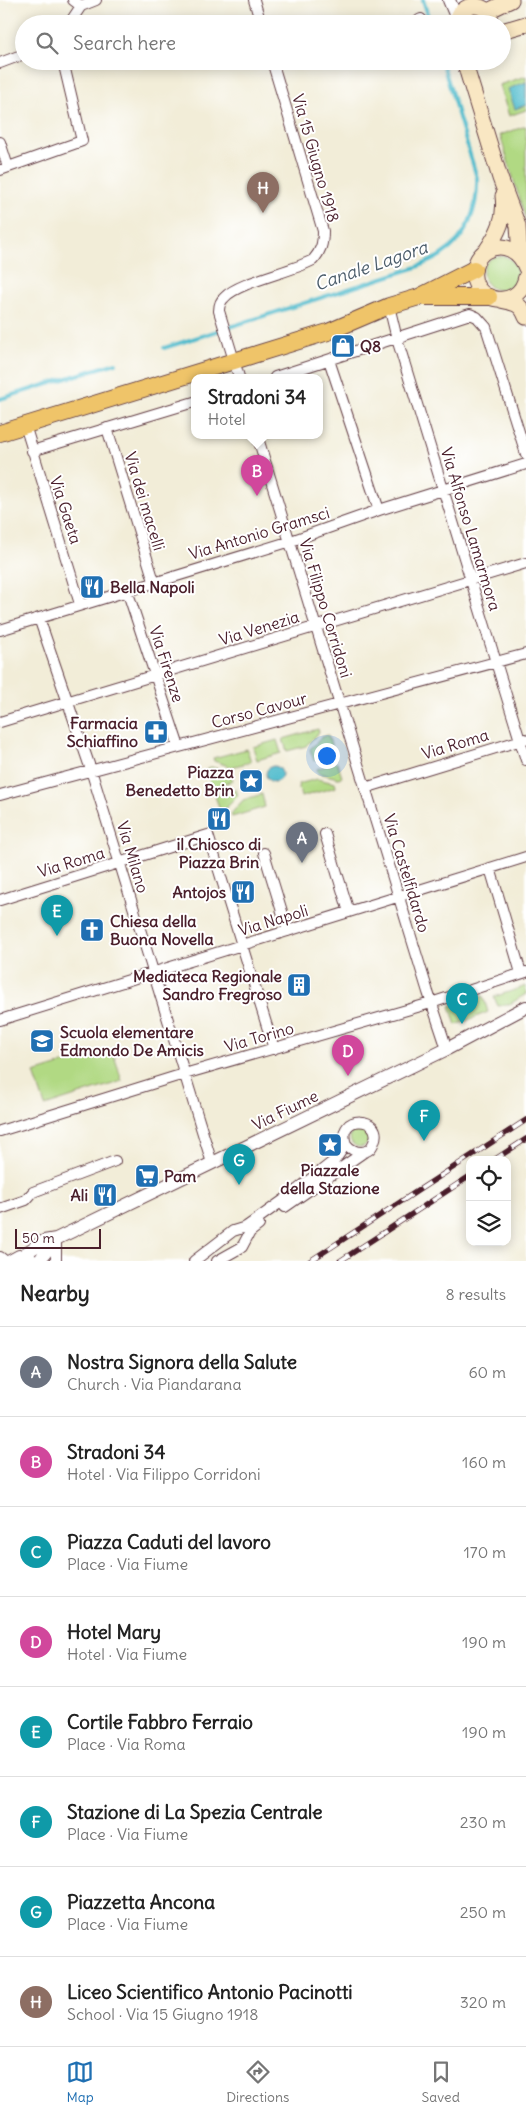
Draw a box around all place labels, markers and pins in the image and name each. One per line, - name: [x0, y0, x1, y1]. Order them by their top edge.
- pin: H: [247, 172, 279, 213]
- shop icon: Q8: [330, 333, 356, 359]
- place label: Q8: [360, 336, 381, 356]
- pin: B: [241, 455, 273, 496]
- restaurant icon: Bella Napoli: [79, 574, 105, 600]
- place label: Bella Napoli: [110, 577, 195, 598]
- place label: Farmacia Schiaffino: [67, 713, 138, 751]
- pharmacy icon: Farmacia Schiaffino: [143, 719, 169, 745]
- place label: Piazza Benedetto Brin: [126, 762, 234, 800]
- place icon: Piazza Benedetto Brin: [238, 768, 264, 794]
- restaurant icon: il Chiosco di Piazza Brin: [206, 806, 232, 832]
- pin: A: [286, 822, 318, 863]
- place label: il Chiosco di Piazza Brin: [177, 834, 261, 872]
- restaurant icon: Antojos: [230, 879, 256, 905]
- place label: Antojos: [172, 882, 226, 902]
- pin: E: [41, 895, 73, 936]
- place label: Chiesa della Buona Novella: [110, 911, 214, 949]
- church icon: Chiesa della Buona Novella: [79, 917, 105, 943]
- place label: Mediateca Regionale Sandro Fregroso: [133, 966, 282, 1005]
- building icon: Mediateca Regionale Sandro Fregroso: [286, 972, 312, 998]
- pin: C: [446, 983, 478, 1024]
- place label: Scuola elementare Edmondo De Amicis: [60, 1022, 204, 1060]
- school or university icon: Scuola elementare Edmondo De Amicis: [29, 1028, 55, 1054]
- pin: D: [332, 1035, 364, 1076]
- pin: F: [408, 1100, 440, 1141]
- place icon: Piazzale della Stazione: [317, 1132, 343, 1158]
- pin: G: [223, 1144, 255, 1185]
- place label: Piazzale della Stazione: [280, 1160, 380, 1198]
- supermarket icon: Pam: [134, 1163, 160, 1189]
- place label: Pam: [164, 1166, 196, 1186]
- restaurant icon: Ali: [92, 1182, 118, 1208]
- place label: Ali: [71, 1185, 88, 1205]

